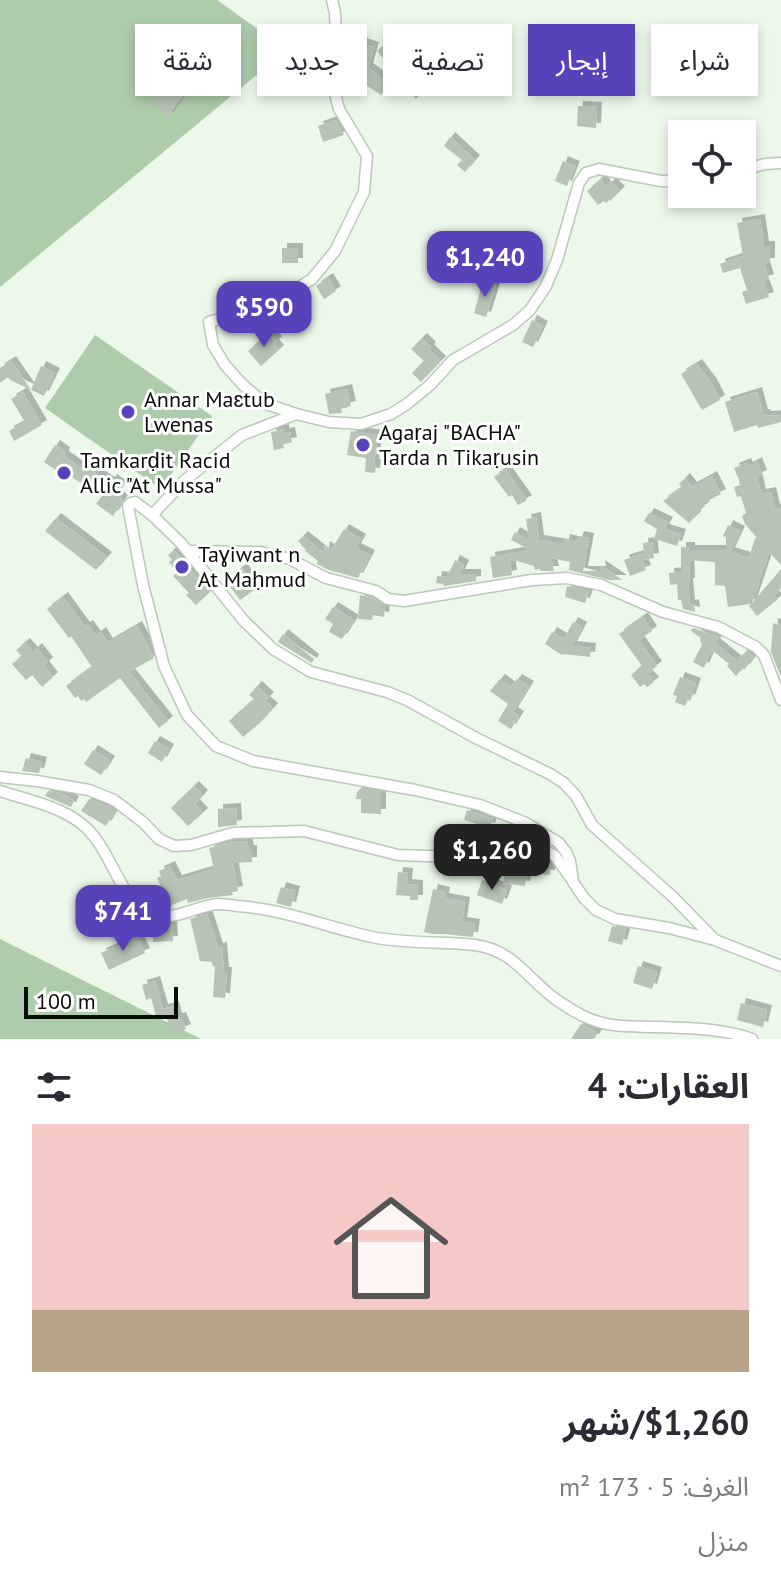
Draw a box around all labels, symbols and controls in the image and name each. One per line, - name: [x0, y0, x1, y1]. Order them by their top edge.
- chip: شقة: [135, 24, 241, 96]
- chip: جديد: [257, 24, 367, 96]
- chip: تصفية: [383, 24, 512, 96]
- chip: إيجار: [528, 24, 635, 96]
- chip: شراء: [651, 24, 758, 96]
- map controls: [668, 120, 756, 208]
- button: locate: [668, 120, 756, 208]
- pin: $1,240: [420, 231, 550, 299]
- text: $1,240: [445, 240, 525, 273]
- pin: $590: [217, 281, 311, 349]
- text: $590: [235, 290, 293, 323]
- place label: Annar Maɛtub Lwenas: [144, 385, 275, 438]
- marker: Annar Maɛtub Lwenas: [119, 403, 137, 421]
- place label: Agaṛaj "BACHA" Tarda n Tikaṛusin: [379, 418, 539, 471]
- marker: Agaṛaj "BACHA" Tarda n Tikaṛusin: [354, 436, 372, 454]
- place label: Tamkarḍit Racid Allic "At Mussa": [80, 446, 231, 499]
- marker: Tamkarḍit Racid Allic "At Mussa": [55, 464, 73, 482]
- place label: Taɣiwant n At Maḥmud: [198, 540, 306, 593]
- marker: Taɣiwant n At Maḥmud: [173, 558, 191, 576]
- pin: $1,260: [427, 824, 557, 892]
- text: $1,260: [452, 833, 532, 866]
- pin: $741: [76, 885, 170, 953]
- text: $741: [94, 894, 152, 927]
- scale bar: [24, 983, 178, 1019]
- text: 100 m: [36, 987, 96, 1015]
- text: العقارات: 4: [588, 1063, 749, 1107]
- icon: filters: [32, 1065, 76, 1109]
- icon: home: [319, 1176, 463, 1320]
- text: $1,260/شهر: [563, 1400, 749, 1444]
- text: الغرف: 5 · 173 m²: [559, 1470, 749, 1503]
- text: منزل: [698, 1525, 749, 1558]

